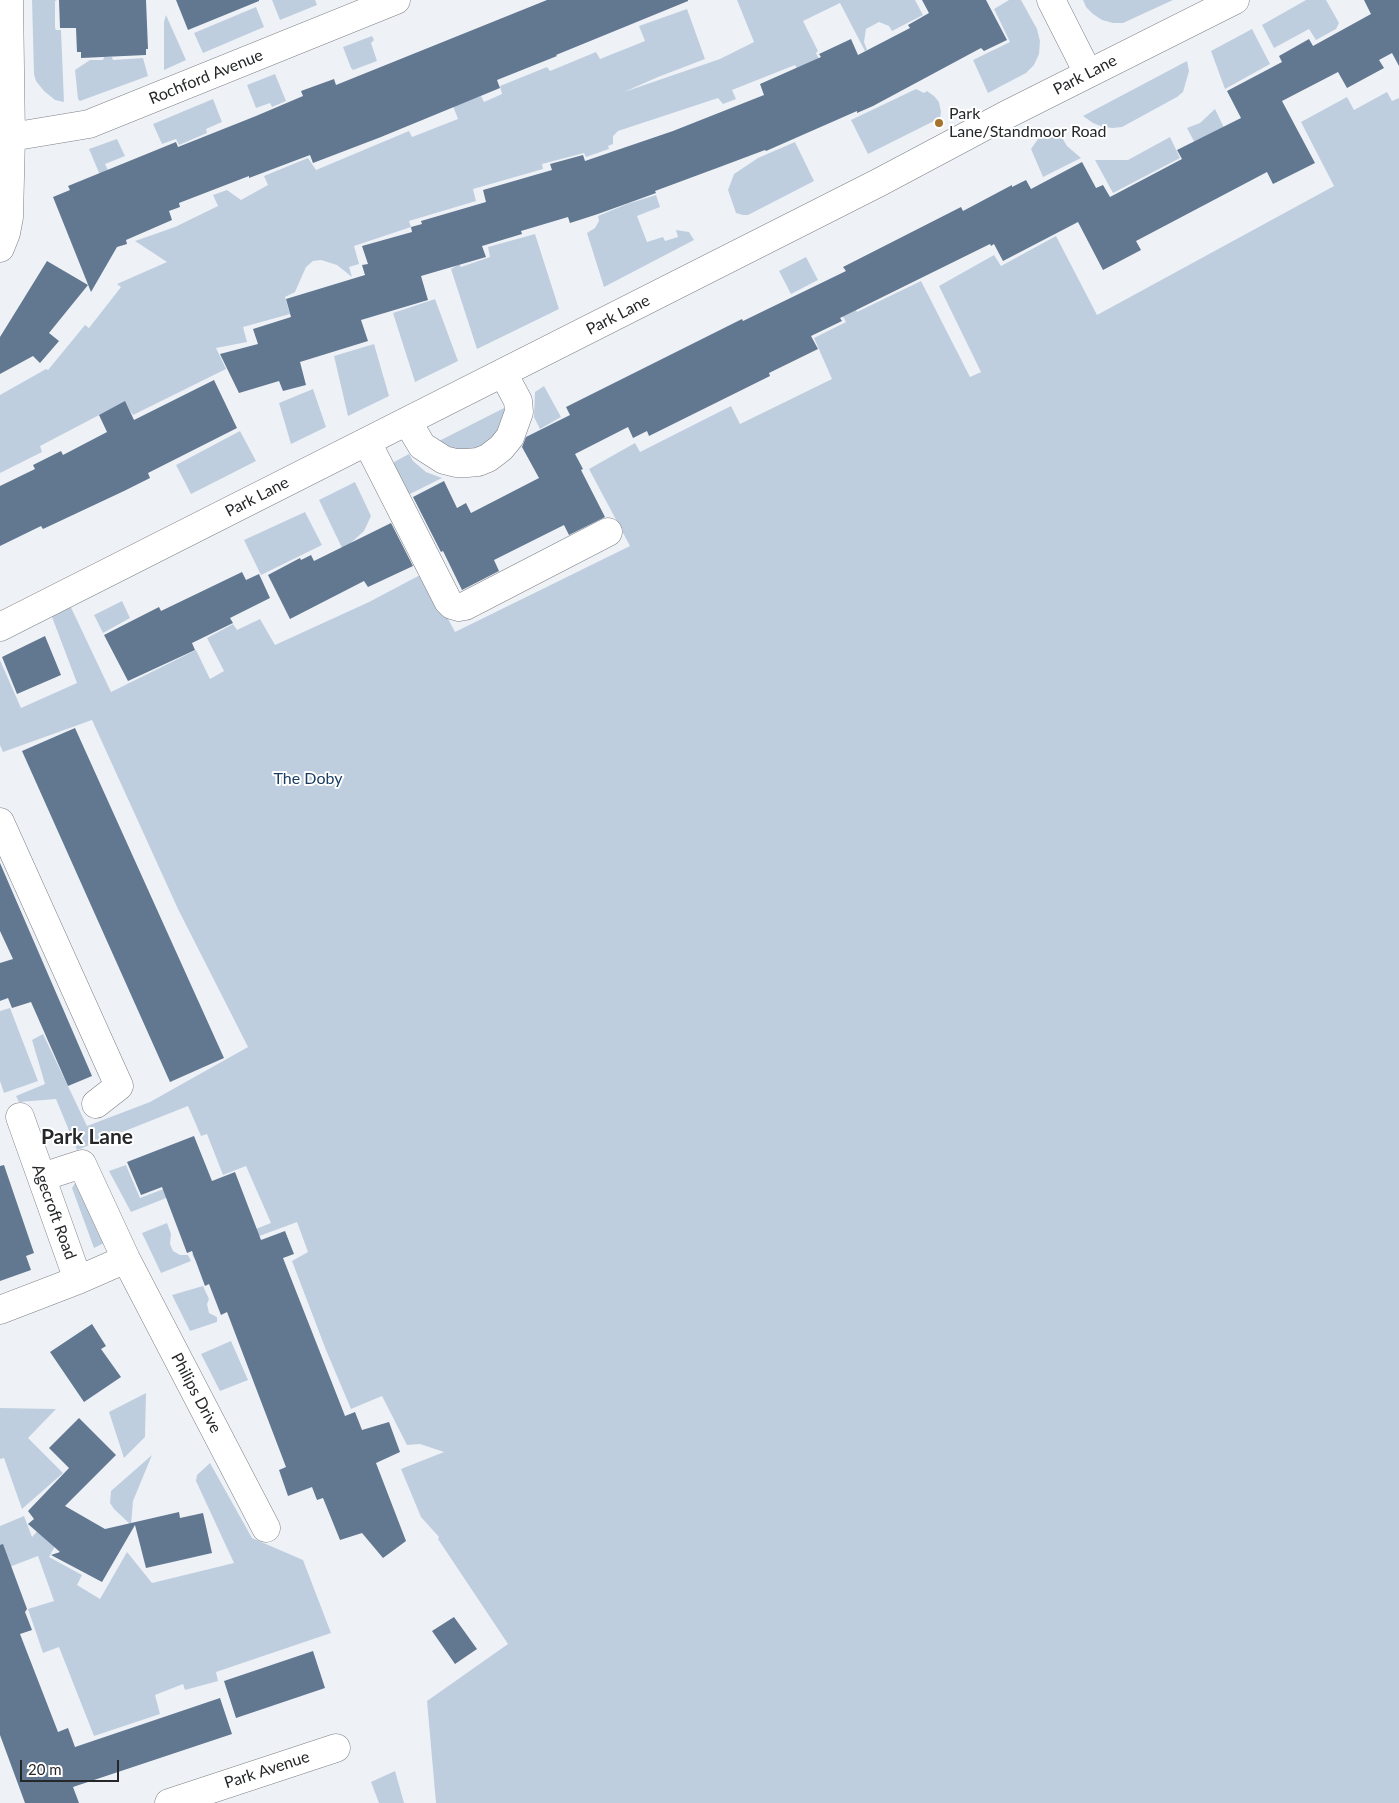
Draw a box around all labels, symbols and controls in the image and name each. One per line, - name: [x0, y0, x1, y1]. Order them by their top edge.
- street label: Rochford Avenue: [146, 45, 266, 109]
- street label: Park Lane: [1050, 51, 1120, 99]
- place label: Park Lane/Standmoor Road: [949, 104, 1106, 142]
- marker: Park Lane/Standmoor Road: [933, 117, 945, 129]
- street label: Park Lane: [583, 291, 653, 339]
- street label: Park Lane: [222, 473, 292, 521]
- park label: The Doby: [274, 769, 342, 789]
- district label: Park Lane: [41, 1124, 133, 1150]
- street label: Agecroft Road: [28, 1162, 80, 1262]
- street label: Philips Drive: [167, 1350, 225, 1436]
- street label: Park Avenue: [222, 1747, 312, 1793]
- scale bar: [22, 1750, 121, 1782]
- text: 20 m: [28, 1760, 62, 1778]

